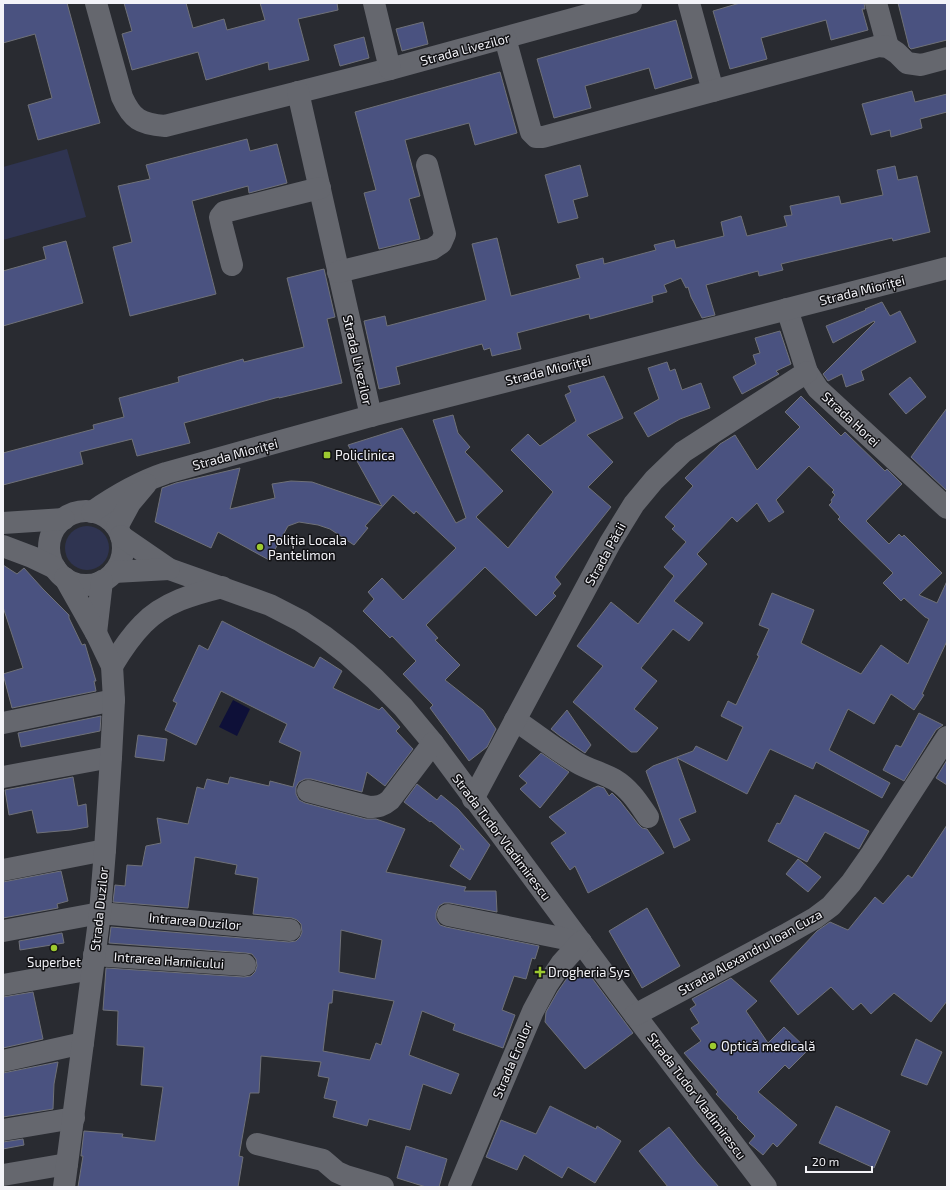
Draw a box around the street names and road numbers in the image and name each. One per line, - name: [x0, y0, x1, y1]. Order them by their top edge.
- street label: Strada Livezilor: [418, 29, 512, 69]
- street label: Strada Mioriței: [818, 272, 907, 309]
- street label: Strada Livezilor: [340, 313, 376, 407]
- street label: Strada Mioriței: [504, 352, 593, 389]
- street label: Strada Horei: [819, 388, 883, 450]
- street label: Strada Mioriței: [191, 435, 280, 474]
- street label: Strada Păcii: [581, 520, 629, 588]
- street label: Strada Tudor Vladimirescu: [449, 771, 555, 903]
- street label: Strada Duzilor: [87, 866, 111, 952]
- street label: Strada Alexandru Ioan Cuza: [675, 906, 825, 998]
- street label: Intrarea Duzilor: [148, 909, 242, 933]
- street label: Intrarea Harnicului: [113, 948, 225, 972]
- street label: Strada Eroilor: [489, 1019, 535, 1101]
- street label: Strada Tudor Vladimirescu: [644, 1030, 750, 1162]

